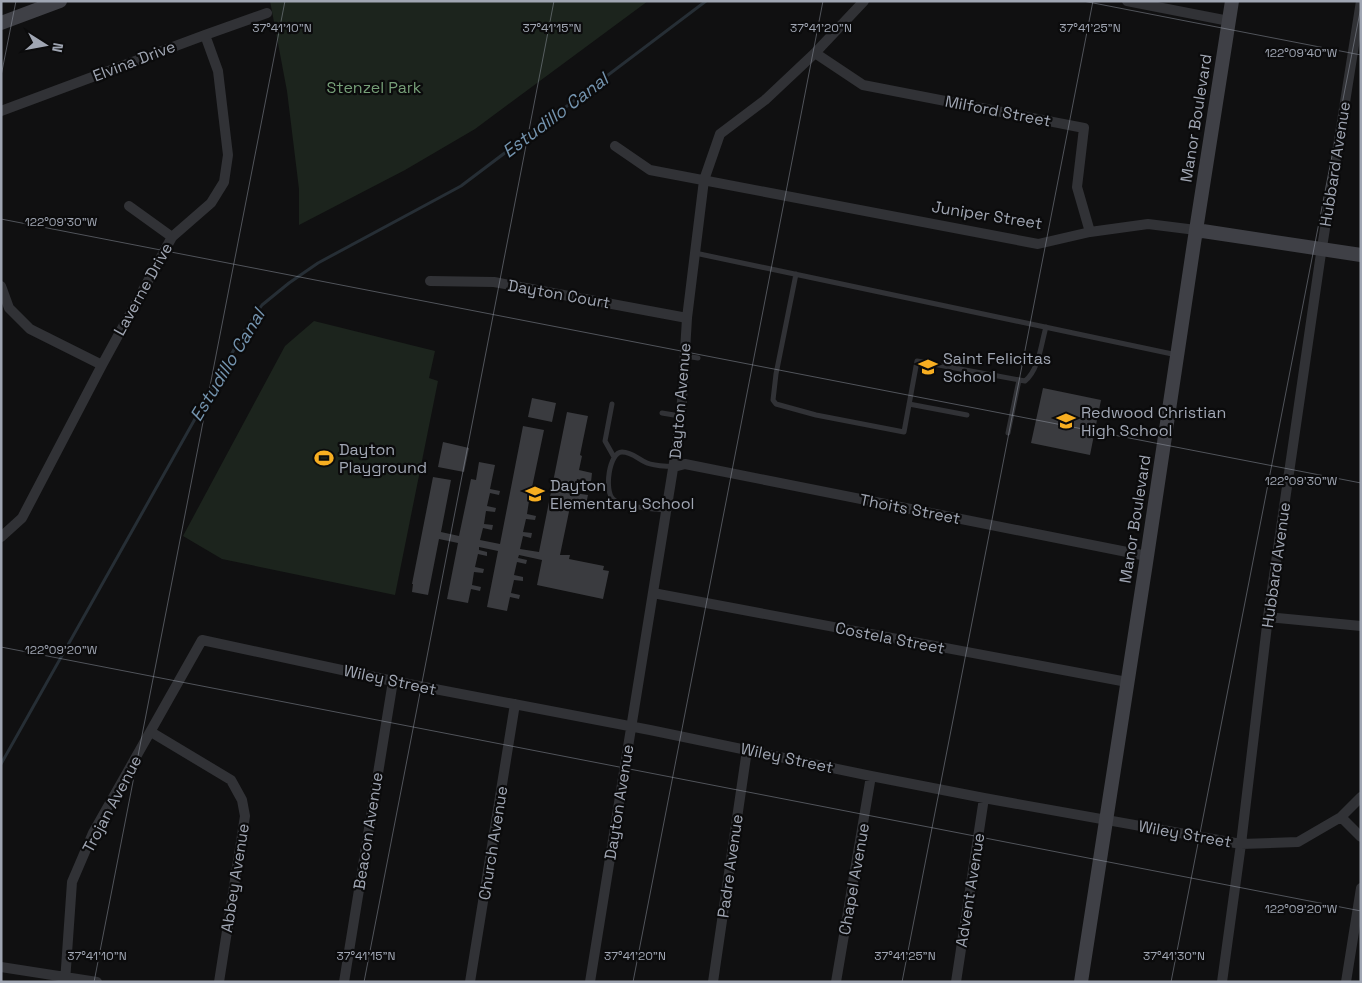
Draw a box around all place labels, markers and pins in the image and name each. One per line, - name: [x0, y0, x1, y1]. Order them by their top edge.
- place label: Saint Felicitas School: [943, 348, 1051, 387]
- school or university icon: Saint Felicitas School: [917, 356, 939, 378]
- place label: Redwood Christian High School: [1081, 402, 1226, 441]
- school or university icon: Redwood Christian High School: [1055, 410, 1077, 432]
- place label: Dayton Playground: [339, 439, 427, 478]
- sports icon: Dayton Playground: [313, 447, 335, 469]
- place label: Dayton Elementary School: [550, 475, 695, 514]
- school or university icon: Dayton Elementary School: [524, 483, 546, 505]

